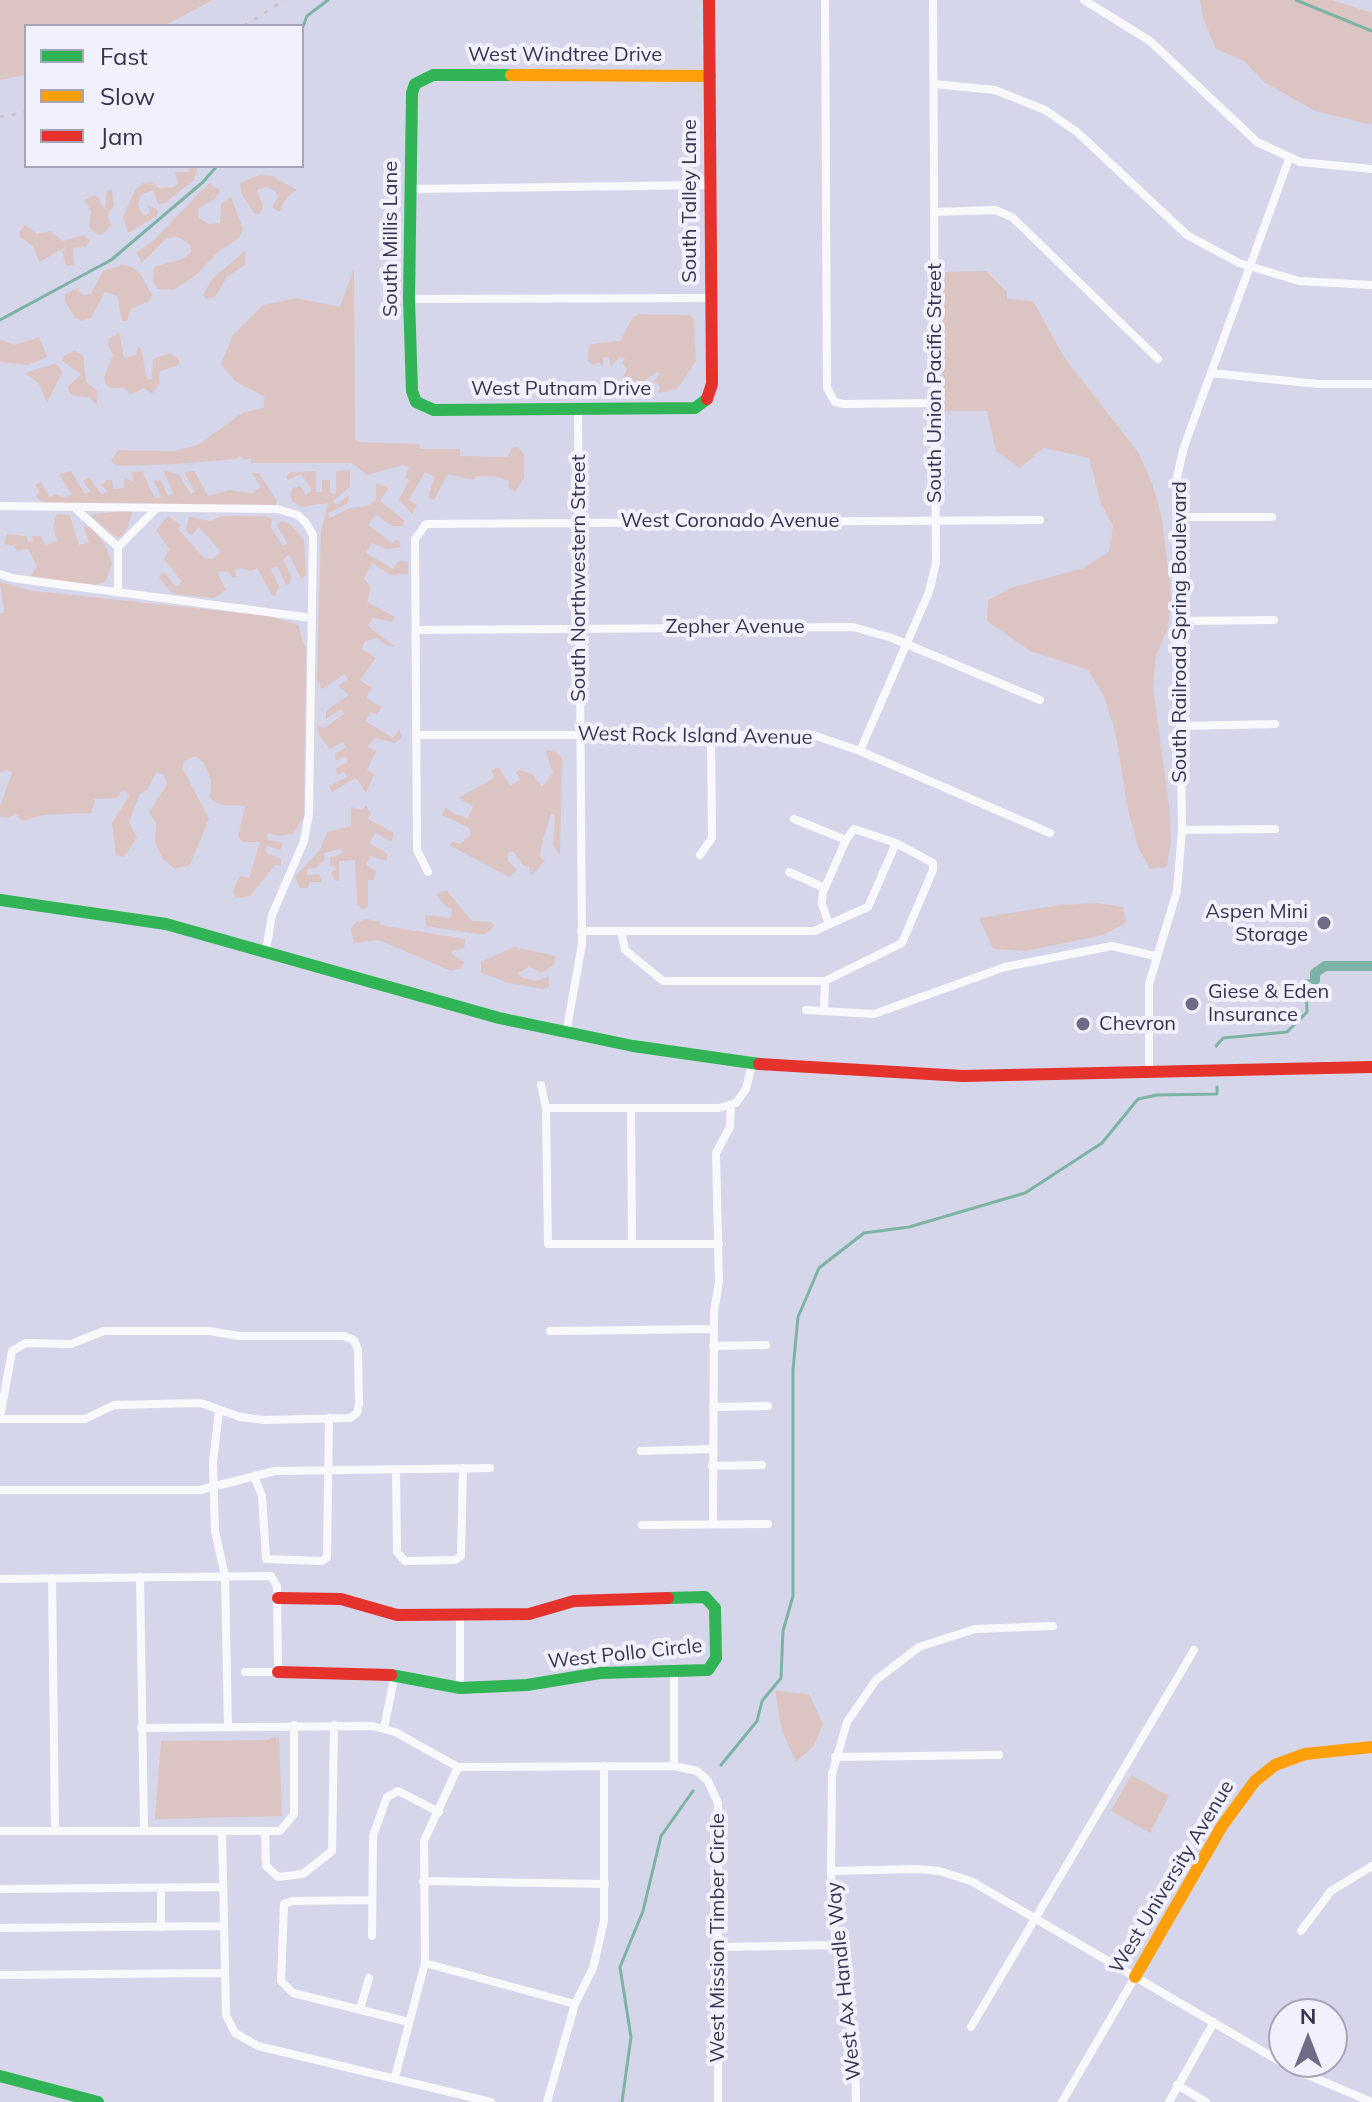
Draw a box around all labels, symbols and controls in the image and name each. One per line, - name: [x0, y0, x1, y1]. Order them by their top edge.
- legend: [24, 24, 304, 168]
- text: Fast: [100, 41, 148, 71]
- street label: West Windtree Drive: [468, 43, 662, 67]
- text: Slow: [100, 81, 155, 111]
- street label: South Talley Lane: [678, 119, 702, 283]
- text: Jam: [100, 121, 143, 151]
- street label: South Millis Lane: [379, 161, 403, 317]
- street label: South Union Pacific Street: [923, 263, 947, 503]
- street label: West Putnam Drive: [471, 377, 651, 401]
- street label: South Northwestern Street: [567, 454, 591, 702]
- street label: South Railroad Spring Boulevard: [1168, 481, 1192, 783]
- street label: West Coronado Avenue: [621, 509, 839, 533]
- street label: Zepher Avenue: [665, 615, 805, 639]
- street label: West Rock Island Avenue: [577, 722, 813, 750]
- place label: Aspen Mini Storage: [1205, 900, 1308, 947]
- marker: Aspen Mini Storage: [1315, 914, 1333, 932]
- place label: Giese & Eden Insurance: [1208, 980, 1329, 1027]
- marker: Giese & Eden Insurance: [1183, 995, 1201, 1013]
- place label: Chevron: [1099, 1012, 1176, 1036]
- marker: Chevron: [1074, 1015, 1092, 1033]
- street label: West Pollo Circle: [547, 1634, 703, 1674]
- street label: West University Avenue: [1105, 1776, 1239, 1978]
- street label: West Mission Timber Circle: [706, 1813, 730, 2063]
- street label: West Ax Handle Way: [822, 1880, 866, 2082]
- north arrow: [1268, 1998, 1348, 2078]
- text: N: [1300, 2002, 1316, 2030]

